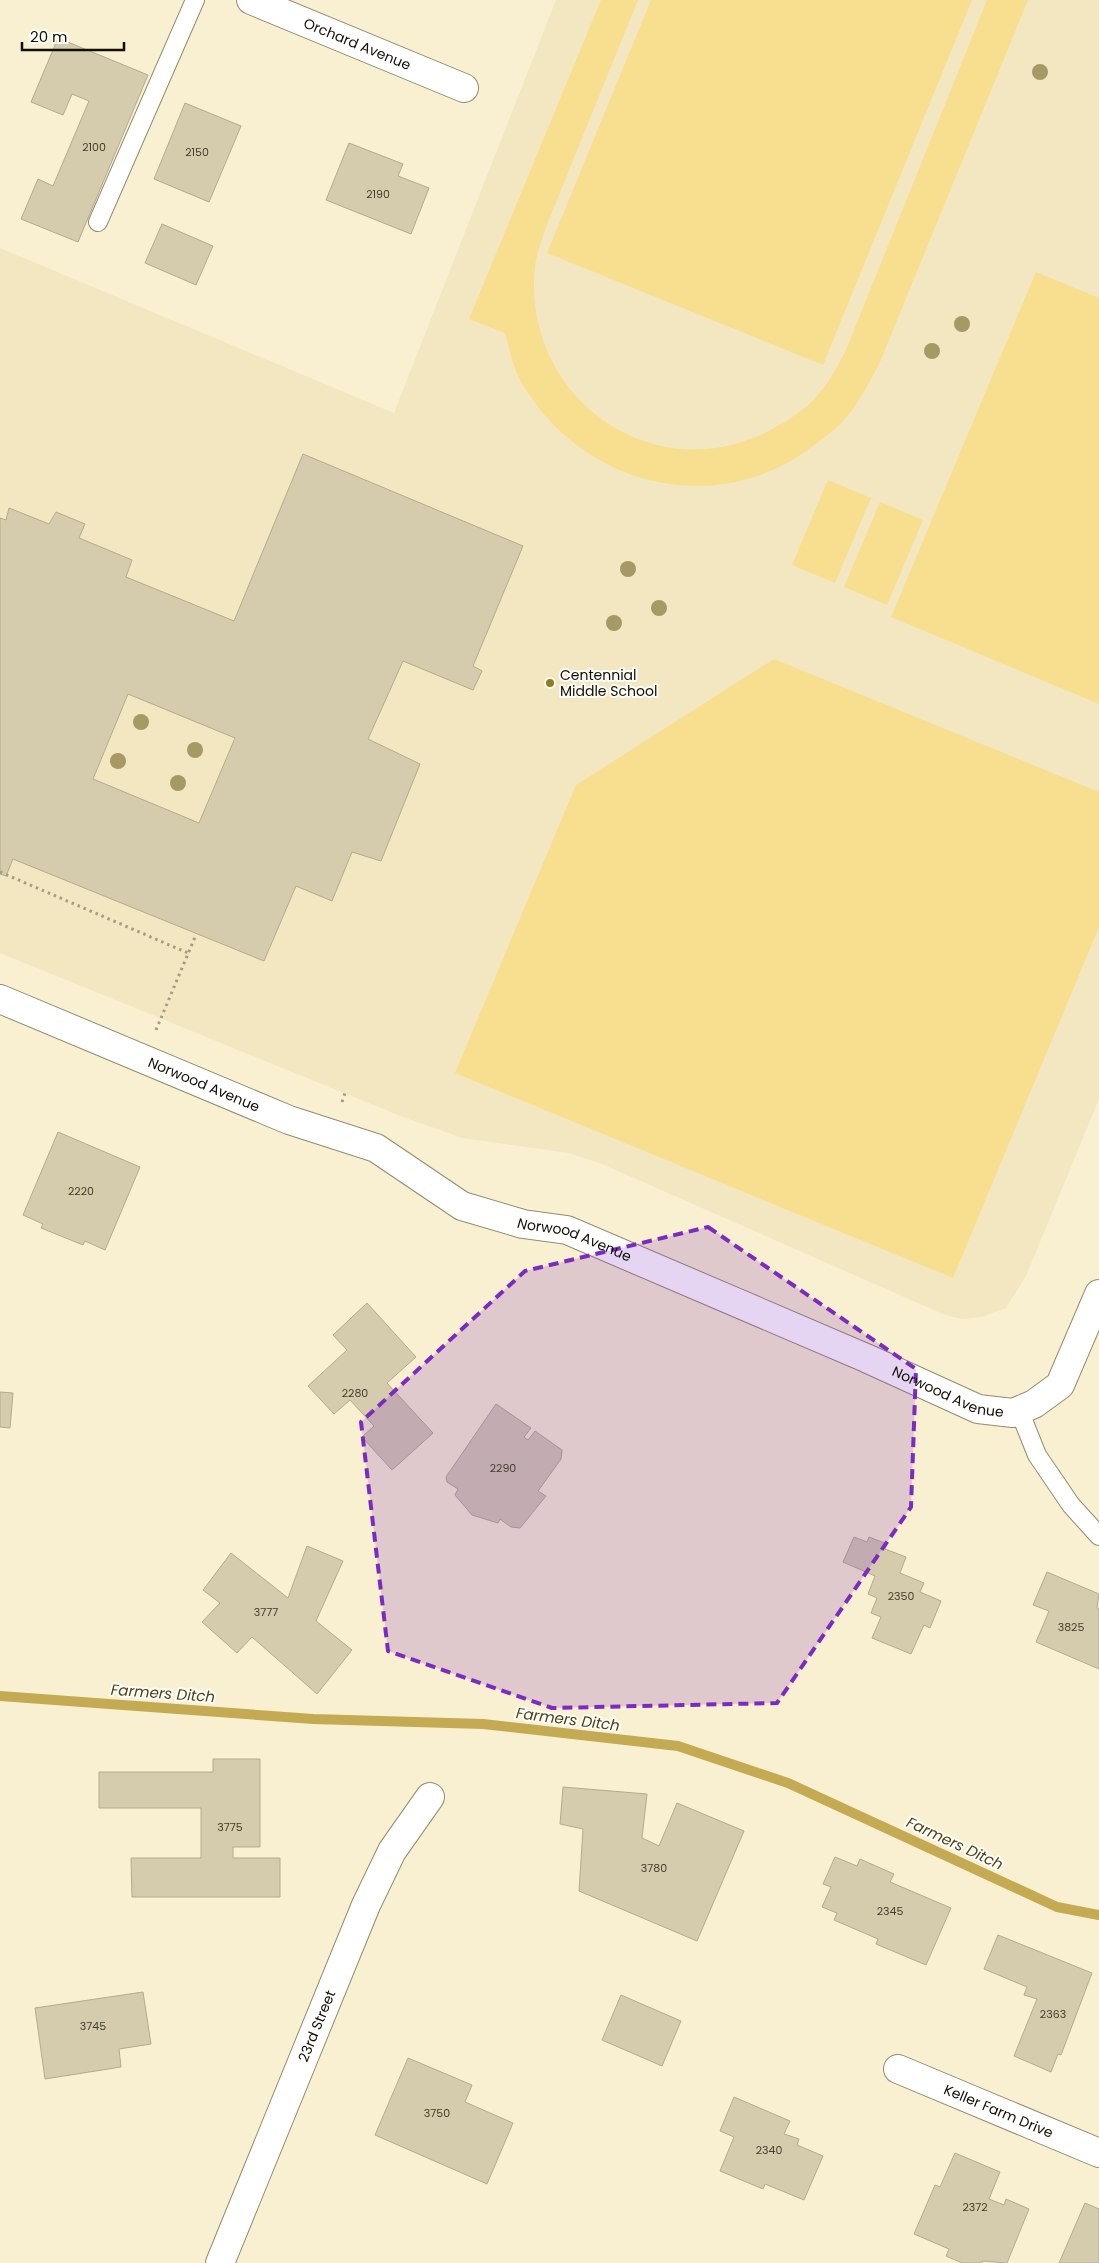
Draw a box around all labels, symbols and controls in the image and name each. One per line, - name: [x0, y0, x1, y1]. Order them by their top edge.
- street label: Orchard Avenue: [301, 13, 414, 75]
- scale bar: [22, 20, 125, 52]
- text: 20 m: [30, 26, 68, 47]
- house number: 2100: [82, 139, 106, 155]
- house number: 2150: [185, 144, 209, 160]
- house number: 2190: [366, 186, 390, 202]
- place label: Centennial Middle School: [560, 665, 657, 701]
- marker: Centennial Middle School: [544, 677, 556, 689]
- street label: Norwood Avenue: [145, 1052, 263, 1117]
- house number: 2220: [68, 1183, 94, 1199]
- street label: Norwood Avenue: [515, 1213, 635, 1267]
- street label: Norwood Avenue: [889, 1361, 1005, 1422]
- house number: 2280: [342, 1385, 368, 1401]
- house number: 2290: [490, 1460, 516, 1476]
- house number: 2350: [888, 1588, 914, 1604]
- house number: 3777: [254, 1604, 278, 1620]
- house number: 3825: [1058, 1619, 1084, 1635]
- water label: Farmers Ditch: [110, 1679, 216, 1707]
- water label: Farmers Ditch: [515, 1702, 621, 1736]
- water label: Farmers Ditch: [903, 1811, 1007, 1875]
- house number: 3775: [217, 1819, 243, 1835]
- house number: 3780: [641, 1860, 667, 1876]
- house number: 2345: [877, 1903, 903, 1919]
- street label: 23rd Street: [293, 1987, 340, 2065]
- house number: 2363: [1040, 2006, 1066, 2022]
- house number: 3745: [80, 2018, 106, 2034]
- street label: Keller Farm Drive: [941, 2079, 1057, 2143]
- house number: 3750: [424, 2105, 450, 2121]
- house number: 2340: [756, 2142, 782, 2158]
- house number: 2372: [962, 2199, 988, 2215]

